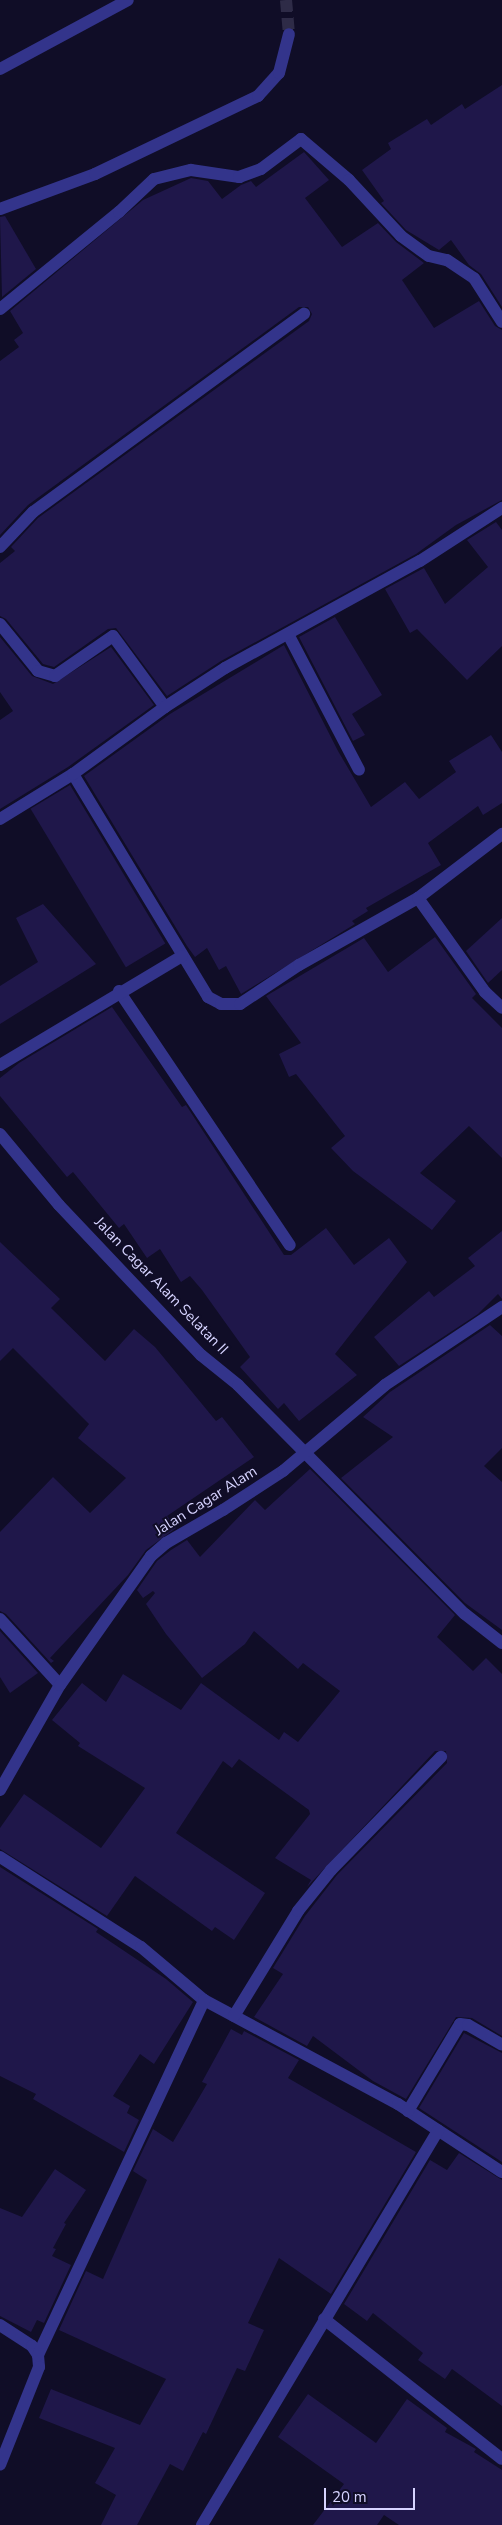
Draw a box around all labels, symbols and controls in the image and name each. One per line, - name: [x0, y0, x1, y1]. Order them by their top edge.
- street label: Jalan Cagar Alam Selatan II: [91, 1213, 231, 1359]
- street label: Jalan Cagar Alam: [151, 1462, 261, 1540]
- scale bar: [327, 2478, 418, 2510]
- text: 20 m: [332, 2487, 367, 2507]

